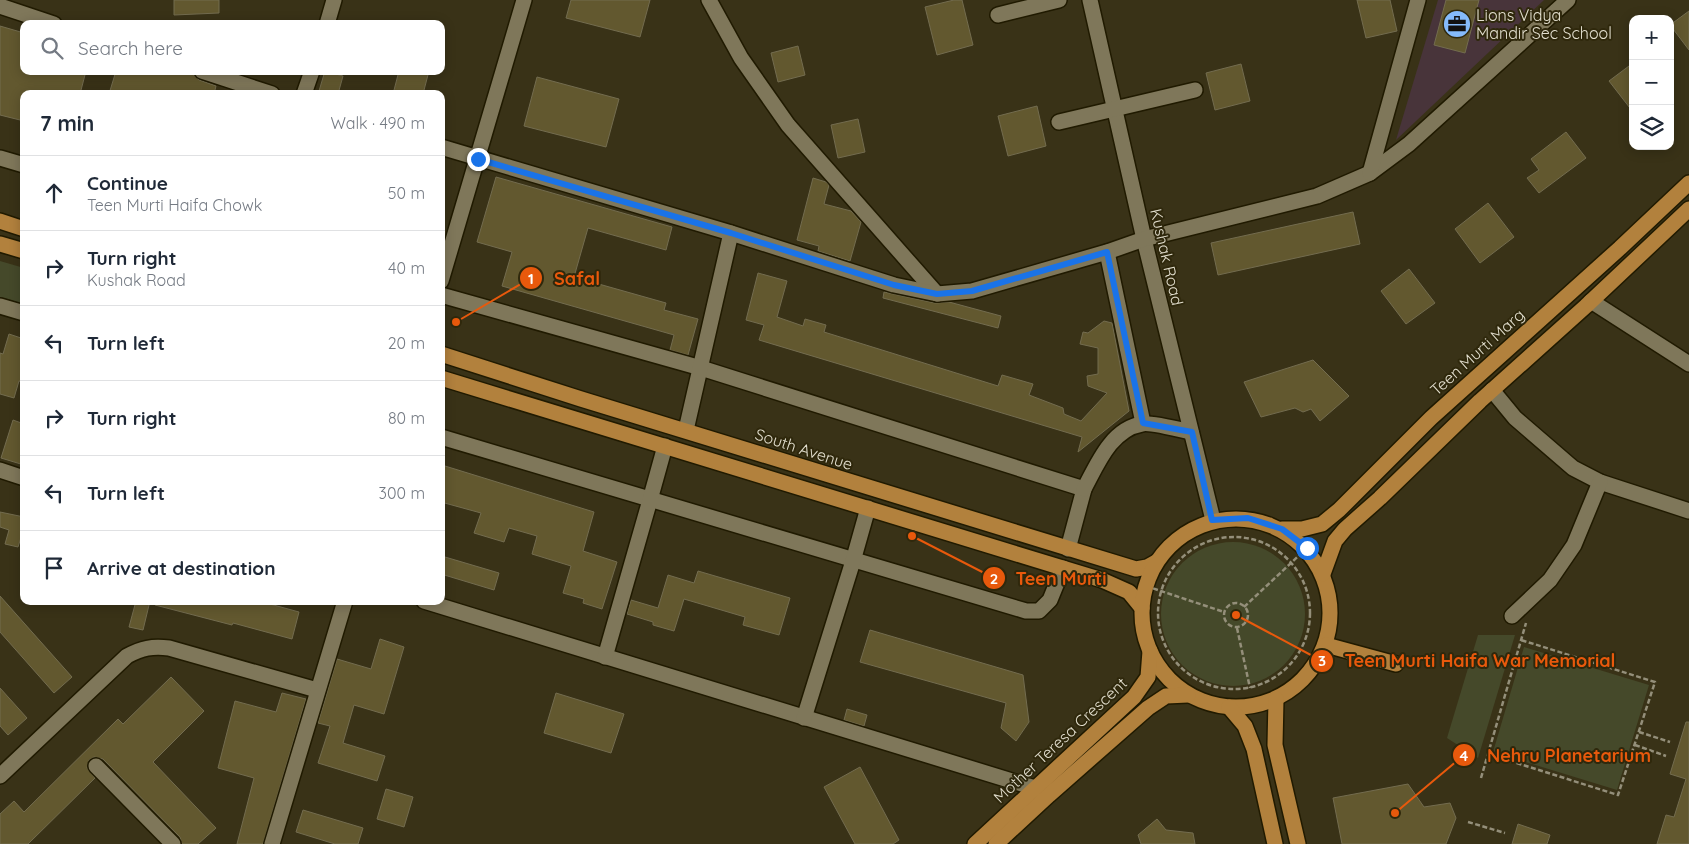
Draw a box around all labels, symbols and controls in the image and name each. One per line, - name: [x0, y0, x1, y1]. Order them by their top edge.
- place label: Lions Vidya Mandir Sec School: [1476, 5, 1612, 43]
- office icon: Lions Vidya Mandir Sec School: [1442, 9, 1472, 39]
- map controls: [1629, 15, 1674, 150]
- button: +: [1629, 15, 1674, 60]
- search box: [20, 20, 445, 75]
- icon: search: [38, 34, 66, 62]
- text: Search here: [78, 36, 183, 60]
- button: −: [1629, 60, 1674, 105]
- button: layers: [1629, 105, 1674, 150]
- text: 7 min: [40, 110, 94, 136]
- text: Walk · 490 m: [330, 113, 425, 133]
- route end: [467, 148, 490, 171]
- text: Continue: [87, 171, 168, 195]
- icon: ahead: [40, 179, 68, 207]
- text: 50 m: [388, 183, 425, 203]
- text: Teen Murti Haifa Chowk: [87, 195, 262, 215]
- street label: Kushak Road: [1146, 207, 1188, 307]
- text: Turn right: [87, 246, 176, 270]
- icon: right: [40, 254, 68, 282]
- text: 40 m: [388, 258, 425, 278]
- callout: Safal: [519, 262, 610, 295]
- text: Safal: [554, 267, 600, 290]
- text: 1: [528, 269, 534, 288]
- text: Kushak Road: [87, 270, 186, 290]
- street label: Teen Murti Marg: [1426, 304, 1528, 400]
- icon: left: [40, 329, 68, 357]
- text: Turn left: [87, 331, 165, 355]
- text: 20 m: [388, 333, 425, 353]
- icon: right: [40, 404, 68, 432]
- text: Turn right: [87, 406, 176, 430]
- text: 80 m: [388, 408, 425, 428]
- street label: South Avenue: [753, 424, 855, 474]
- icon: left: [40, 479, 68, 507]
- text: Turn left: [87, 481, 165, 505]
- text: 300 m: [379, 483, 425, 503]
- route start: [1296, 537, 1319, 560]
- icon: arrive: [40, 554, 68, 582]
- text: Arrive at destination: [87, 556, 276, 580]
- callout: Teen Murti: [981, 562, 1117, 595]
- text: Teen Murti: [1016, 567, 1106, 590]
- text: 2: [990, 569, 998, 588]
- callout: Teen Murti Haifa War Memorial: [1310, 645, 1626, 678]
- text: Teen Murti Haifa War Memorial: [1345, 649, 1615, 672]
- text: 3: [1318, 651, 1326, 670]
- street label: Mother Teresa Crescent: [989, 673, 1131, 807]
- callout: Nehru Planetarium: [1452, 739, 1661, 772]
- text: Nehru Planetarium: [1487, 744, 1651, 767]
- text: 4: [1460, 746, 1469, 765]

